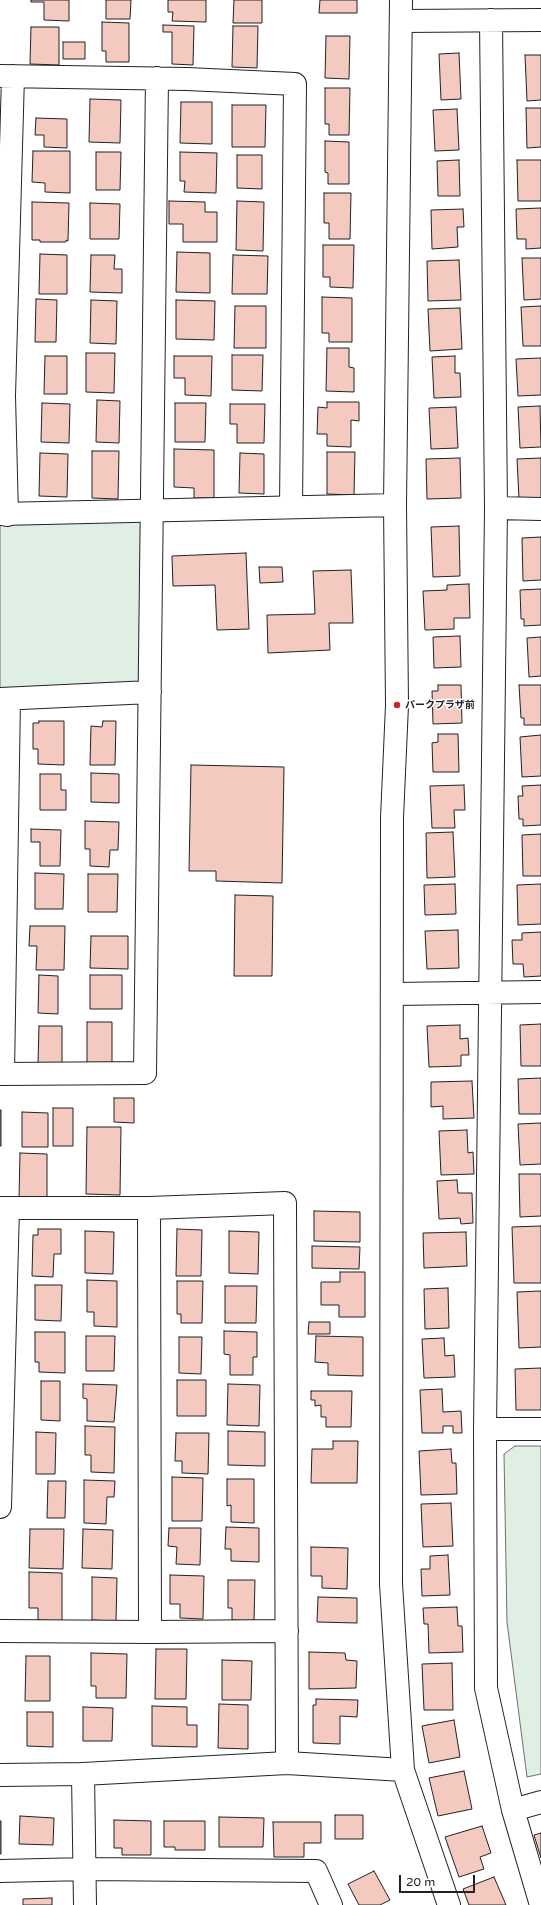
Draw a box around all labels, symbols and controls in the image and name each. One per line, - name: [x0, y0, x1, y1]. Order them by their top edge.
- place label: パークプラザ前: [405, 699, 475, 711]
- marker: パークプラザ前: [392, 700, 402, 710]
- scale bar: [401, 1867, 477, 1893]
- text: 20 m: [406, 1875, 435, 1889]

